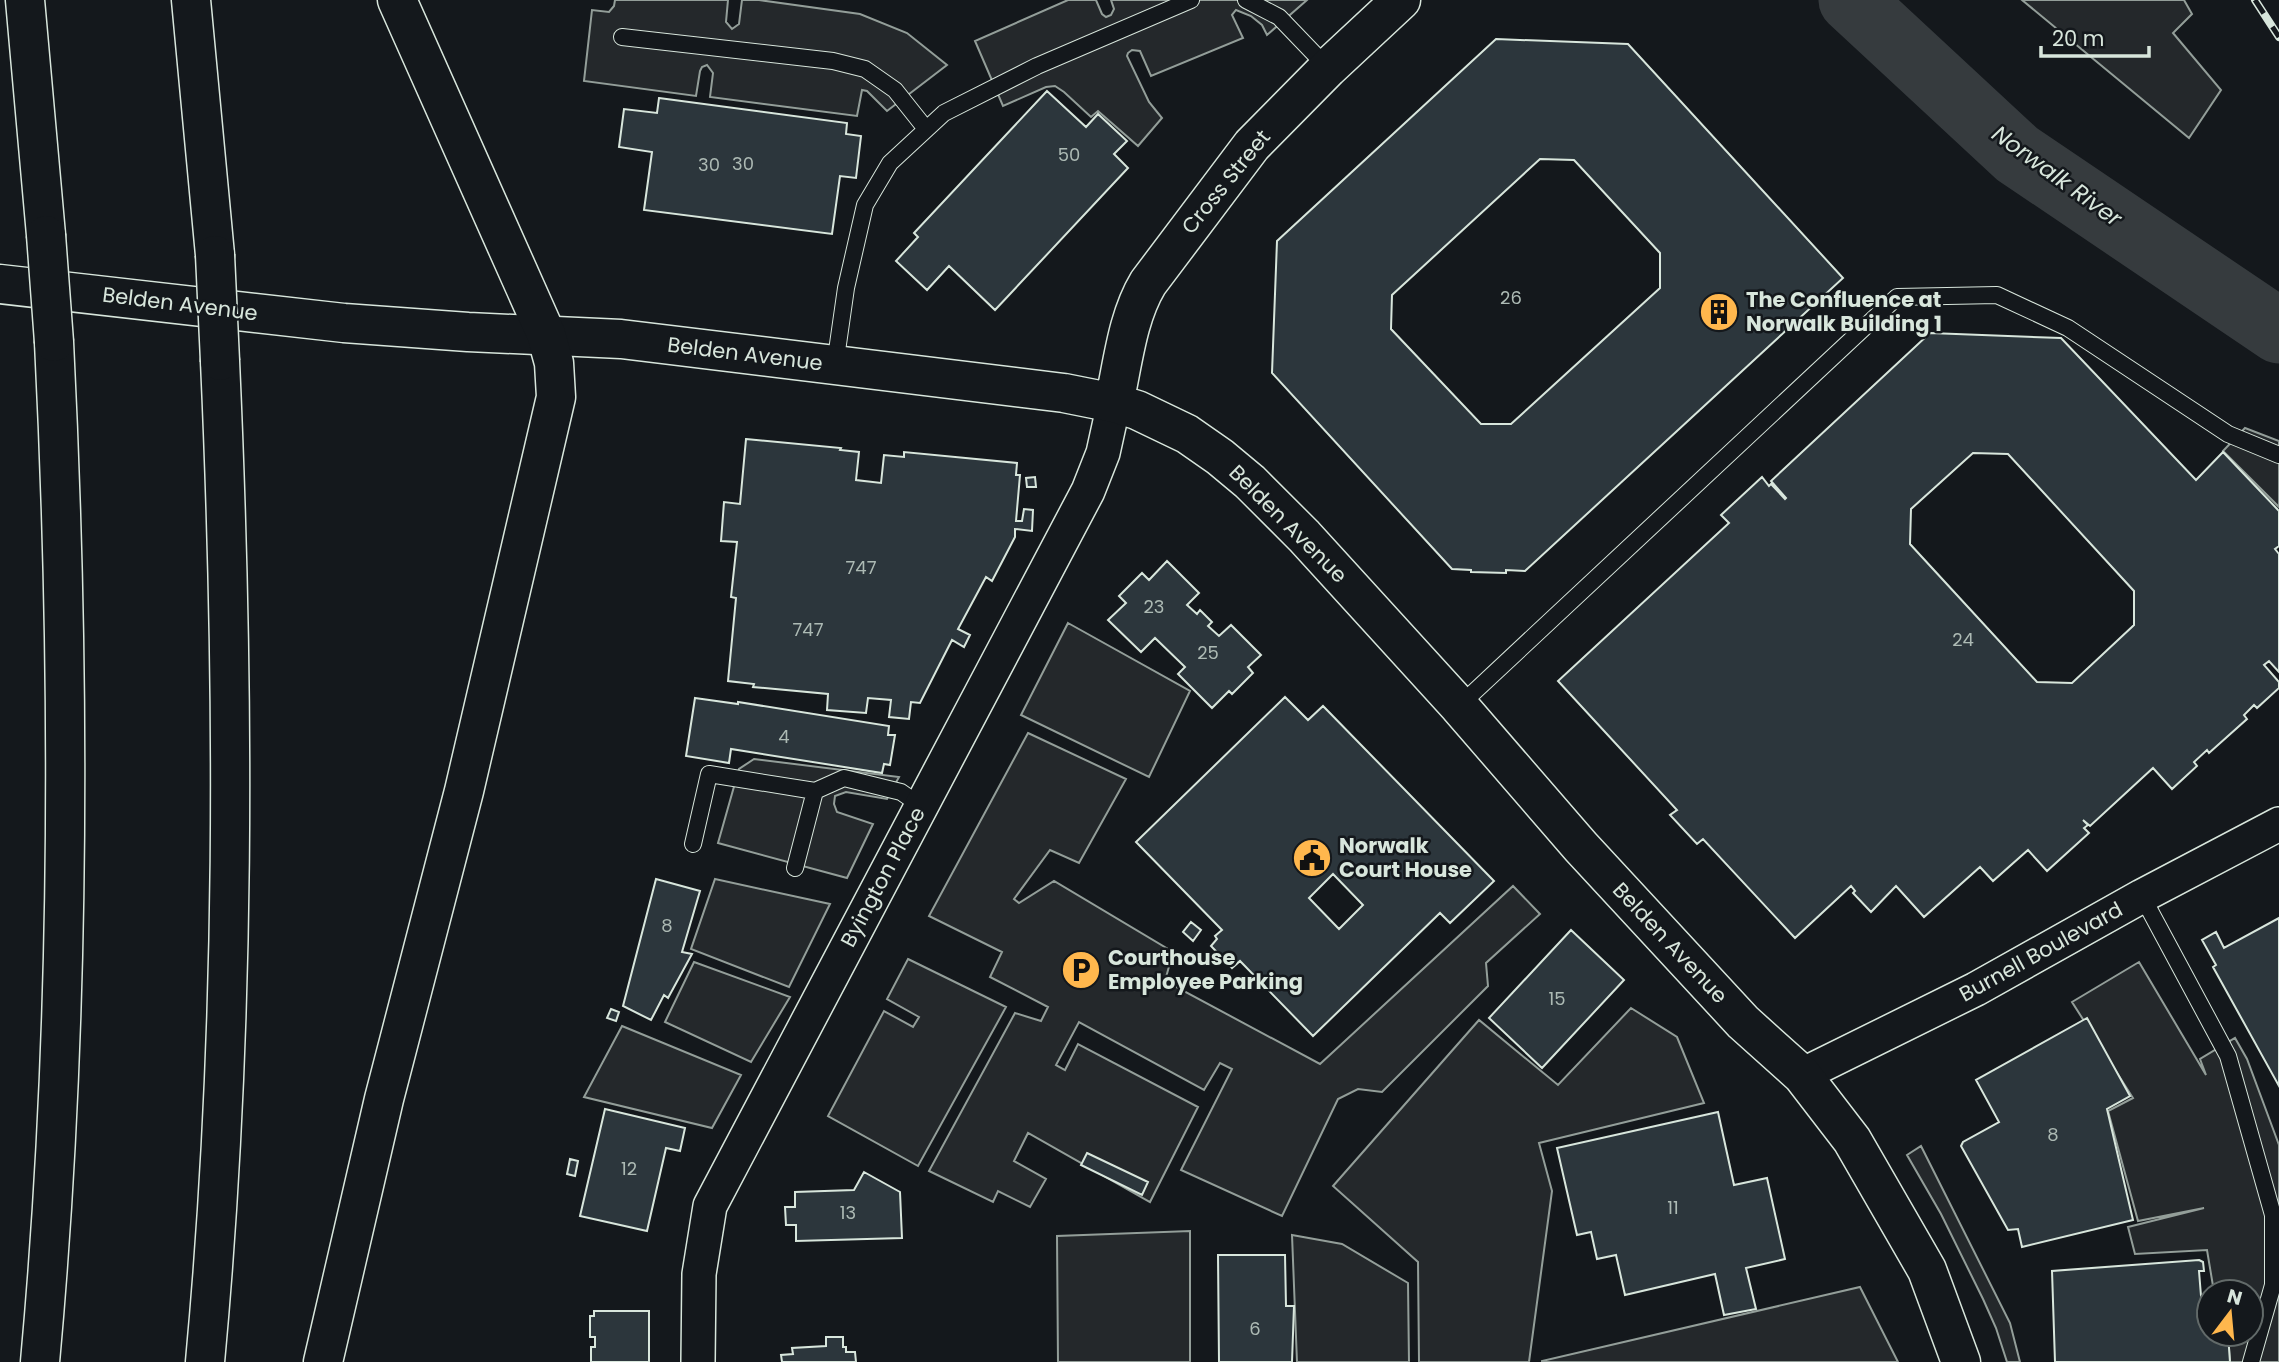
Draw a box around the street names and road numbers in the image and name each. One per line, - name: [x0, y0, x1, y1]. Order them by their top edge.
- street label: Cross Street: [1175, 123, 1277, 240]
- street label: Belden Avenue: [101, 280, 259, 327]
- street label: Belden Avenue: [666, 330, 824, 377]
- street label: Belden Avenue: [1223, 458, 1354, 589]
- street label: Byington Place: [833, 802, 932, 952]
- street label: Belden Avenue: [1607, 876, 1734, 1010]
- street label: Burnell Boulevard: [1954, 895, 2128, 1008]

